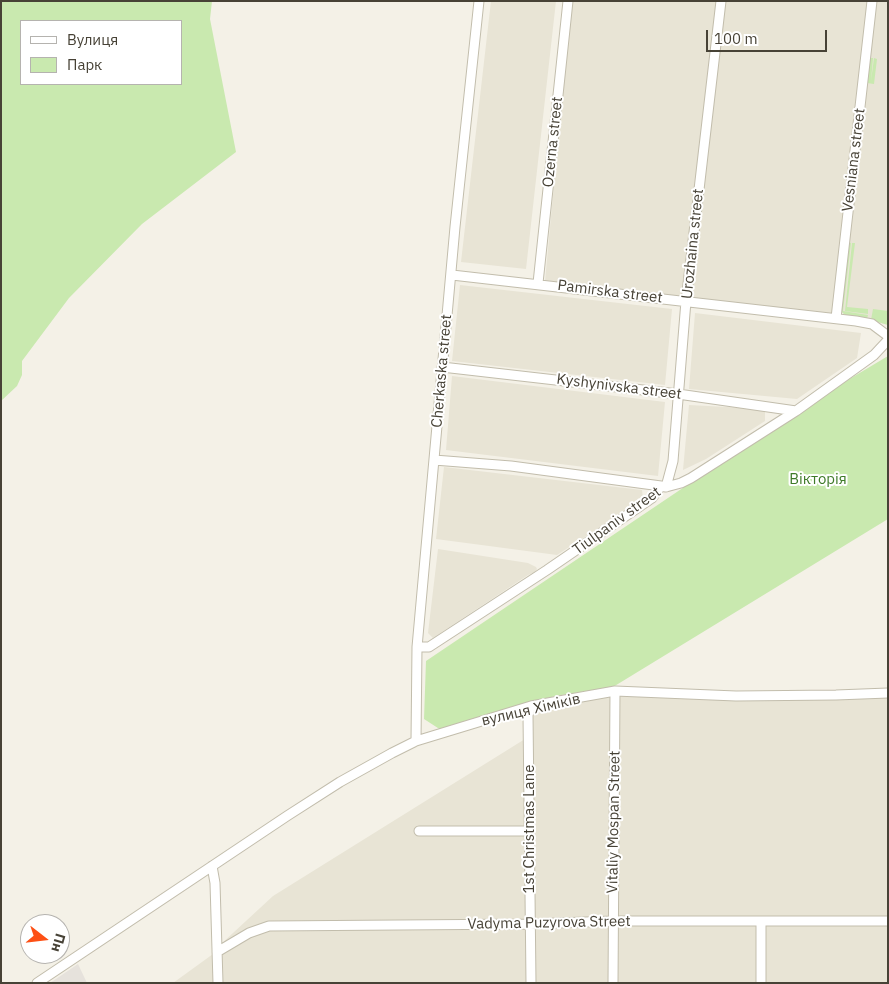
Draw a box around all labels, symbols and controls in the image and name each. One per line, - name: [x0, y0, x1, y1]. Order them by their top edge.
- legend: [20, 20, 182, 85]
- scale bar: [709, 20, 830, 52]
- text: 100 m: [714, 29, 758, 48]
- text: Вулиця: [67, 30, 118, 49]
- text: Парк: [67, 55, 102, 74]
- street label: Ozerna street: [539, 96, 567, 188]
- street label: Vesniana street: [839, 107, 869, 213]
- street label: Urozhaina street: [678, 188, 708, 300]
- street label: Pamirska street: [556, 277, 664, 307]
- street label: Cherkaska street: [428, 314, 456, 428]
- street label: Kyshynivska street: [555, 370, 683, 404]
- park label: Вікторія: [789, 471, 847, 489]
- street label: Tiulpaniv street: [569, 483, 665, 559]
- street label: вулиця Хіміків: [480, 690, 582, 730]
- street label: Vitaliy Mospan Street: [604, 750, 624, 894]
- street label: 1st Christmas Lane: [521, 765, 539, 893]
- street label: Vadyma Puzyrova Street: [467, 913, 631, 933]
- north arrow: [20, 914, 70, 964]
- text: Пн: [47, 931, 70, 954]

